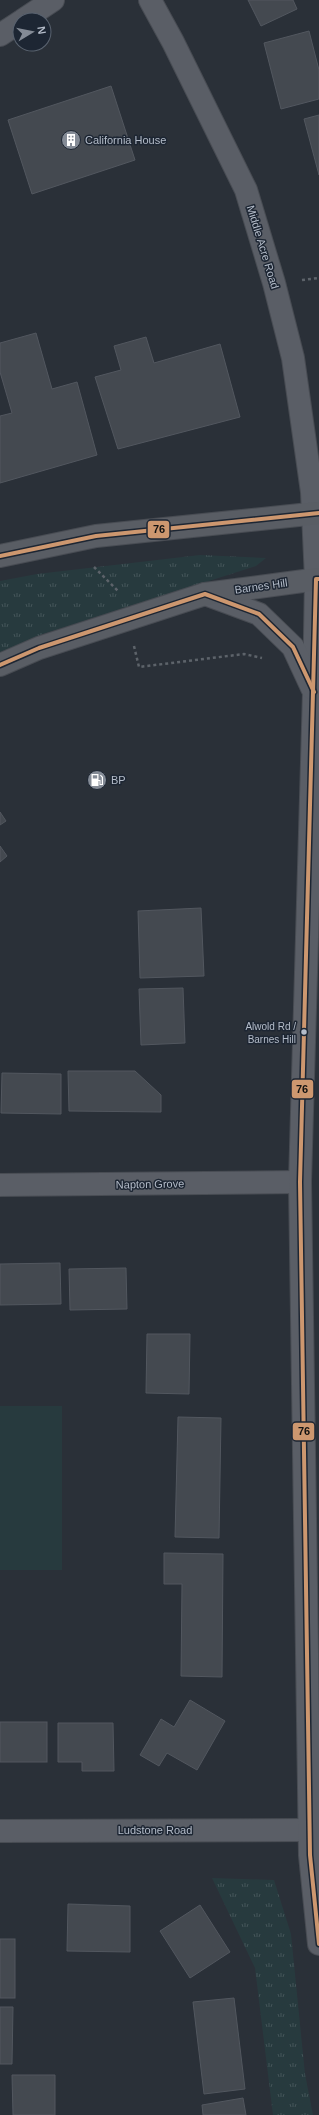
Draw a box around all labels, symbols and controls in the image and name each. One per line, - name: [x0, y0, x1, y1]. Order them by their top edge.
- north arrow: [12, 12, 52, 52]
- text: N: [35, 25, 48, 35]
- building icon: California House: [60, 129, 82, 151]
- place label: California House: [85, 134, 166, 146]
- street label: Middle Acre Road: [245, 204, 281, 290]
- line badge: 76: [147, 520, 170, 539]
- text: 76: [153, 523, 165, 535]
- street label: Barnes Hill: [234, 576, 288, 596]
- fuel station icon: BP: [86, 769, 108, 791]
- place label: BP: [111, 774, 126, 786]
- place label: Alwold Rd / Barnes Hill: [245, 1021, 296, 1045]
- marker: Alwold Rd / Barnes Hill: [299, 1027, 309, 1037]
- line badge: 76: [291, 1079, 314, 1099]
- text: 76: [296, 1083, 308, 1095]
- street label: Napton Grove: [116, 1177, 184, 1191]
- line badge: 76: [292, 1422, 315, 1441]
- text: 76: [298, 1425, 310, 1437]
- street label: Ludstone Road: [118, 1824, 192, 1836]

